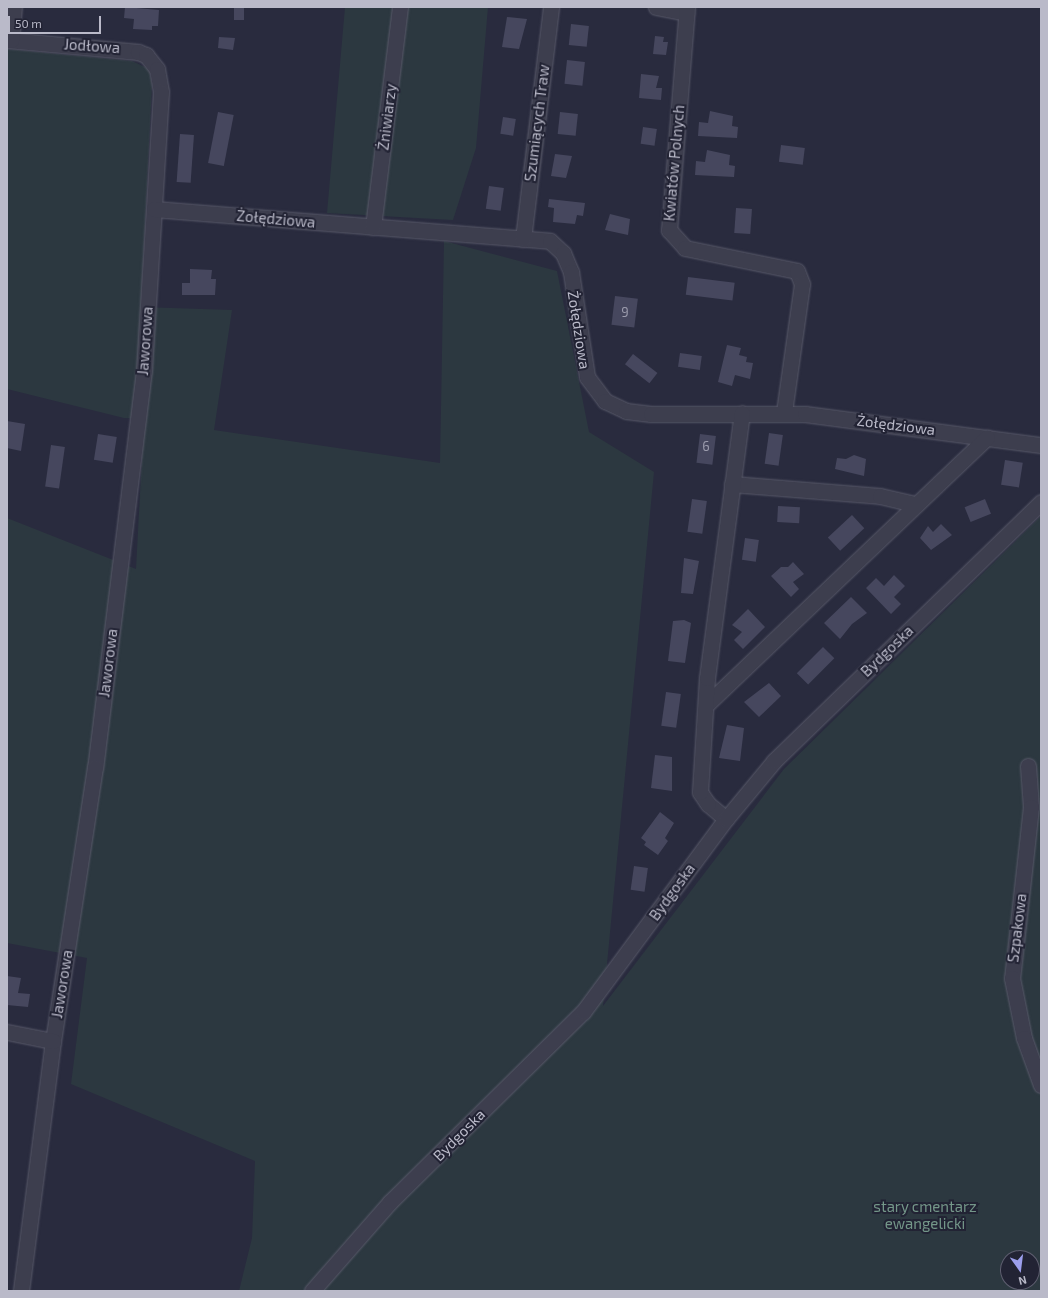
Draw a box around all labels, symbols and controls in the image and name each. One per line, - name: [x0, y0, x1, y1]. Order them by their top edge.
- scale bar: [10, 8, 103, 34]
- text: 50 m: [15, 16, 42, 30]
- street label: Jodłowa: [63, 35, 121, 57]
- street label: Szumiących Traw: [521, 63, 553, 183]
- street label: Żniwiarzy: [374, 83, 400, 151]
- street label: Kwiatów Polnych: [660, 104, 688, 222]
- street label: Żołędziowa: [236, 207, 316, 231]
- street label: Żołędziowa: [564, 290, 594, 370]
- house number: 9: [621, 304, 629, 320]
- street label: Jaworowa: [134, 306, 156, 376]
- street label: Żołędziowa: [856, 411, 936, 439]
- house number: 6: [702, 438, 710, 454]
- street label: Bydgoska: [857, 622, 917, 680]
- street label: Jaworowa: [95, 628, 121, 698]
- street label: Bydgoska: [645, 860, 699, 924]
- street label: Szpakowa: [1004, 892, 1030, 964]
- street label: Jaworowa: [48, 949, 76, 1019]
- street label: Bydgoska: [429, 1105, 489, 1165]
- park label: stary cmentarz ewangelicki: [873, 1197, 977, 1232]
- north arrow: [1000, 1250, 1040, 1290]
- text: N: [1017, 1274, 1028, 1288]

